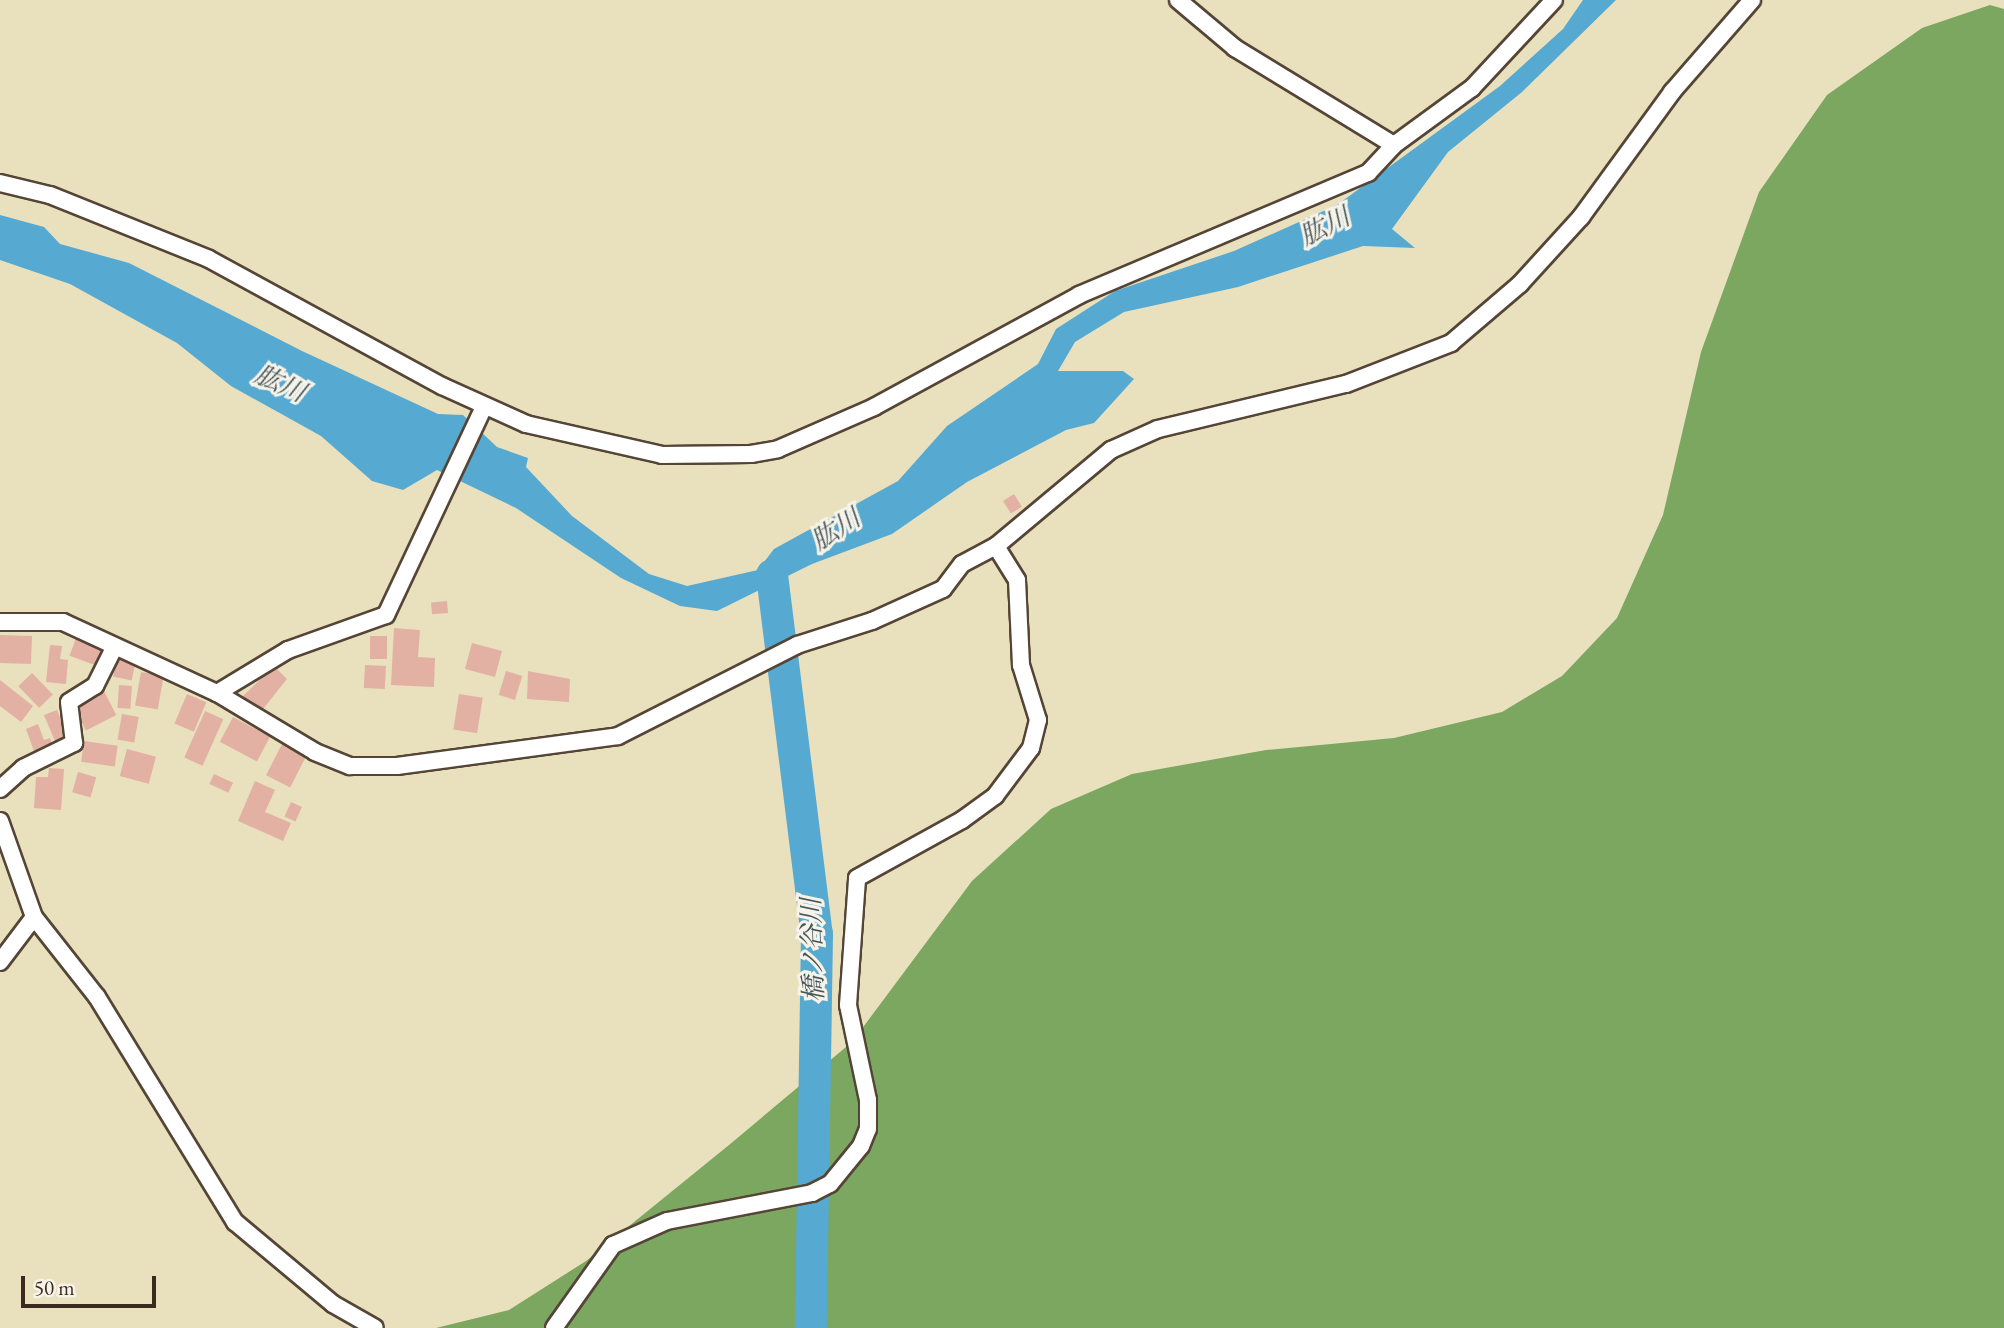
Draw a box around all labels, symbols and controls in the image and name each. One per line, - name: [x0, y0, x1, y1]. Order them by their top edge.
- water label: 肱川: [1295, 201, 1355, 253]
- water label: 肱川: [250, 359, 310, 409]
- water label: 肱川: [806, 503, 866, 557]
- water label: 橋ノ谷川: [796, 897, 830, 1003]
- scale bar: [24, 1262, 159, 1306]
- text: 50 m: [34, 1274, 75, 1301]

